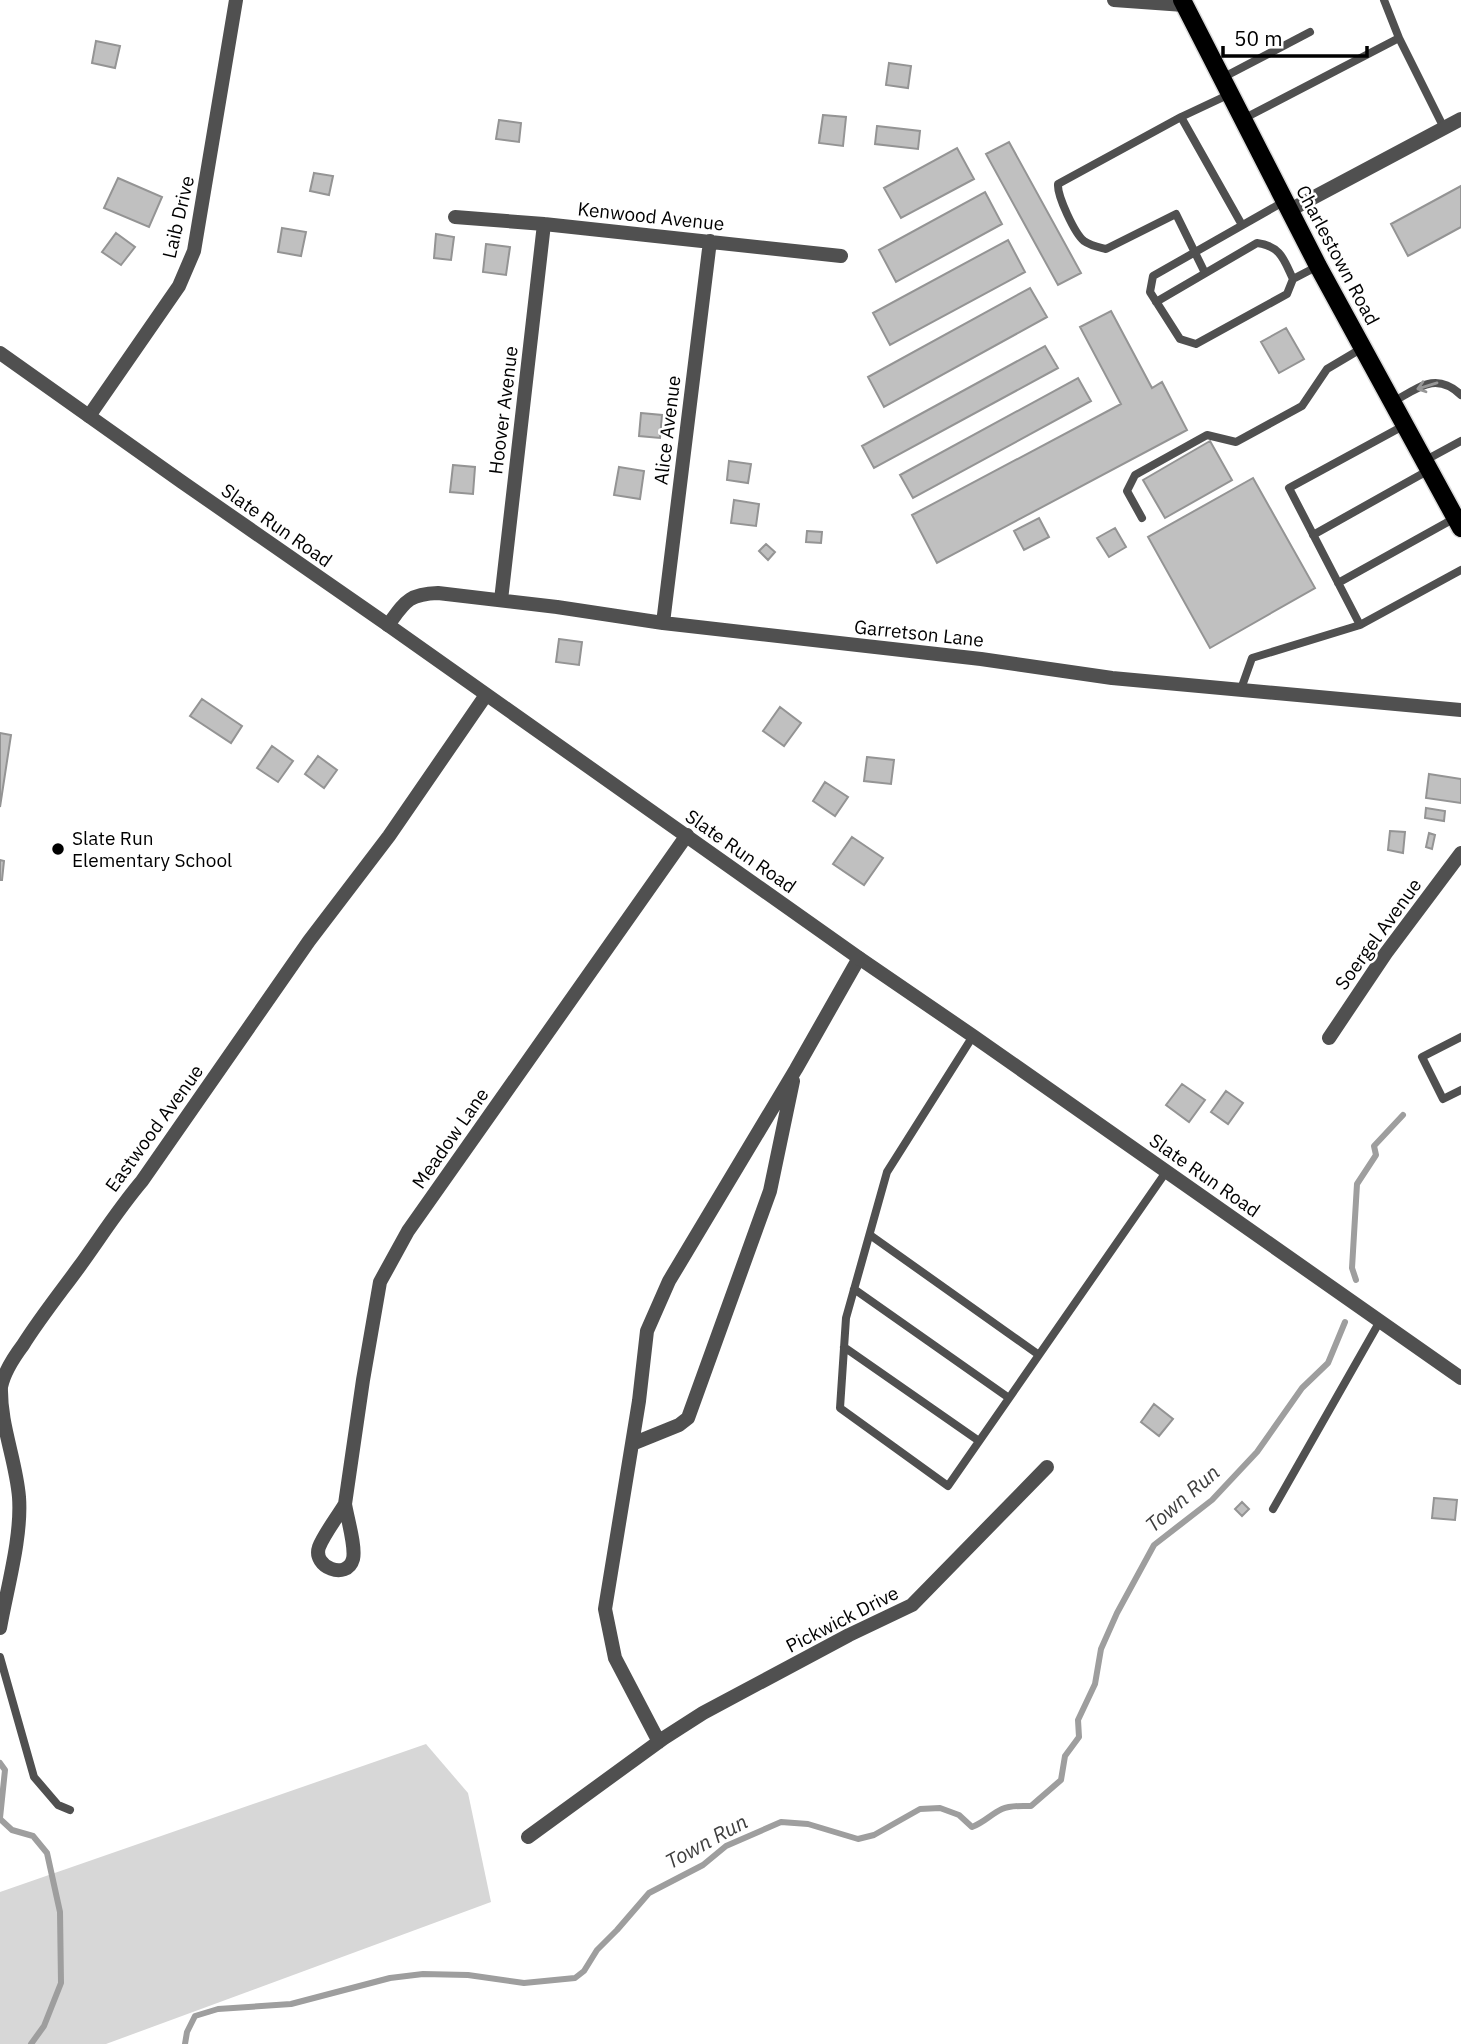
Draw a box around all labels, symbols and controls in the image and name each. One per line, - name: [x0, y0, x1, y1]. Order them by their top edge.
- scale bar: [1223, 14, 1366, 58]
- text: 50 m: [1234, 24, 1283, 52]
- street label: Laib Drive: [157, 173, 199, 261]
- street label: Charlestown Road: [1291, 181, 1385, 329]
- street label: Kenwood Avenue: [576, 196, 726, 236]
- street label: Hoover Avenue: [483, 344, 523, 476]
- street label: Alice Avenue: [648, 374, 686, 486]
- one-way arrow: [1417, 380, 1439, 393]
- street label: Slate Run Road: [217, 478, 337, 572]
- street label: Garretson Lane: [853, 614, 985, 652]
- street label: Slate Run Road: [681, 804, 801, 898]
- place label: Slate Run Elementary School: [72, 826, 232, 872]
- marker: Slate Run Elementary School: [50, 841, 66, 857]
- street label: Soergel Avenue: [1329, 874, 1427, 994]
- street label: Eastwood Avenue: [100, 1060, 208, 1196]
- street label: Meadow Lane: [406, 1083, 494, 1193]
- street label: Slate Run Road: [1145, 1128, 1265, 1222]
- water label: Town Run: [1139, 1458, 1225, 1538]
- street label: Pickwick Drive: [782, 1580, 902, 1658]
- water label: Town Run: [660, 1807, 752, 1875]

